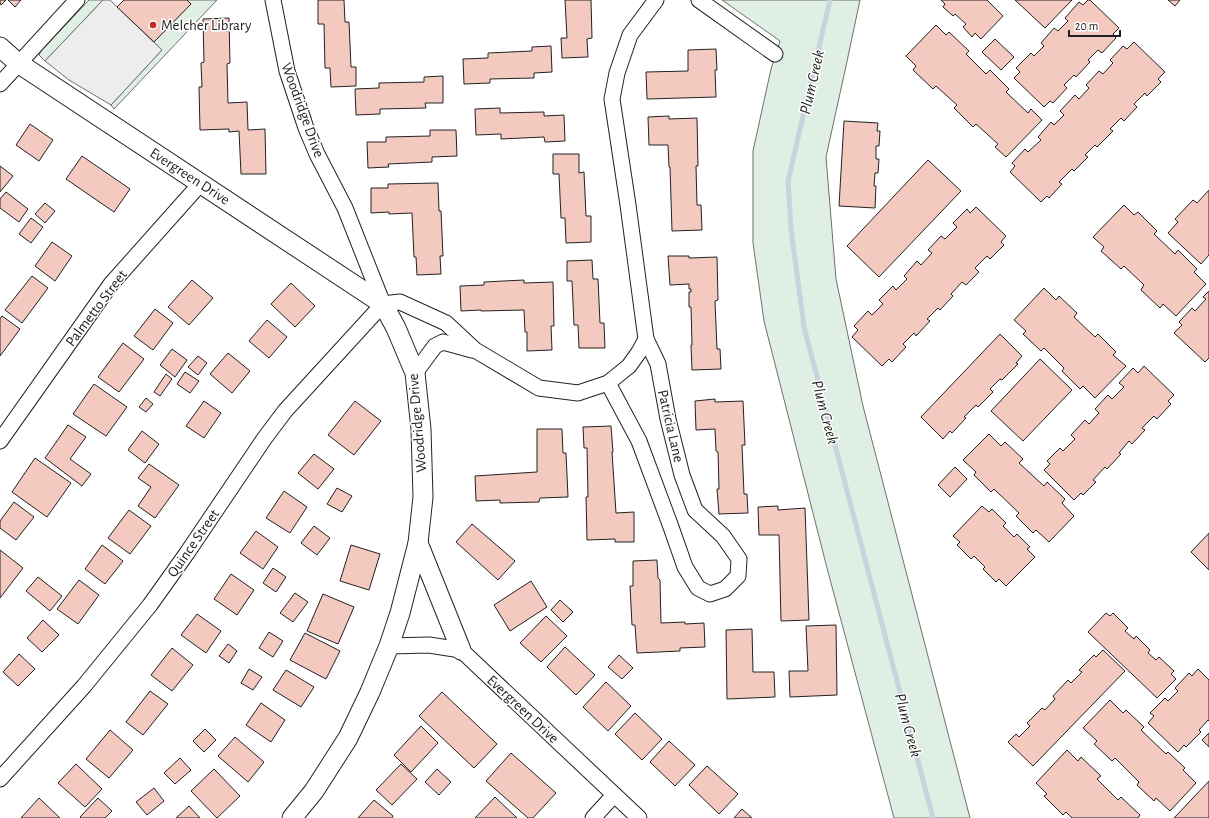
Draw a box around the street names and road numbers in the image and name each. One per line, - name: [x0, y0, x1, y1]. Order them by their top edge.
- street label: Woodridge Drive: [278, 61, 327, 160]
- street label: Evergreen Drive: [147, 145, 232, 208]
- street label: Palmetto Street: [63, 267, 130, 349]
- street label: Woodridge Drive: [406, 373, 429, 473]
- street label: Patricia Lane: [655, 388, 686, 464]
- street label: Quince Street: [165, 506, 222, 580]
- street label: Evergreen Drive: [484, 672, 561, 746]

